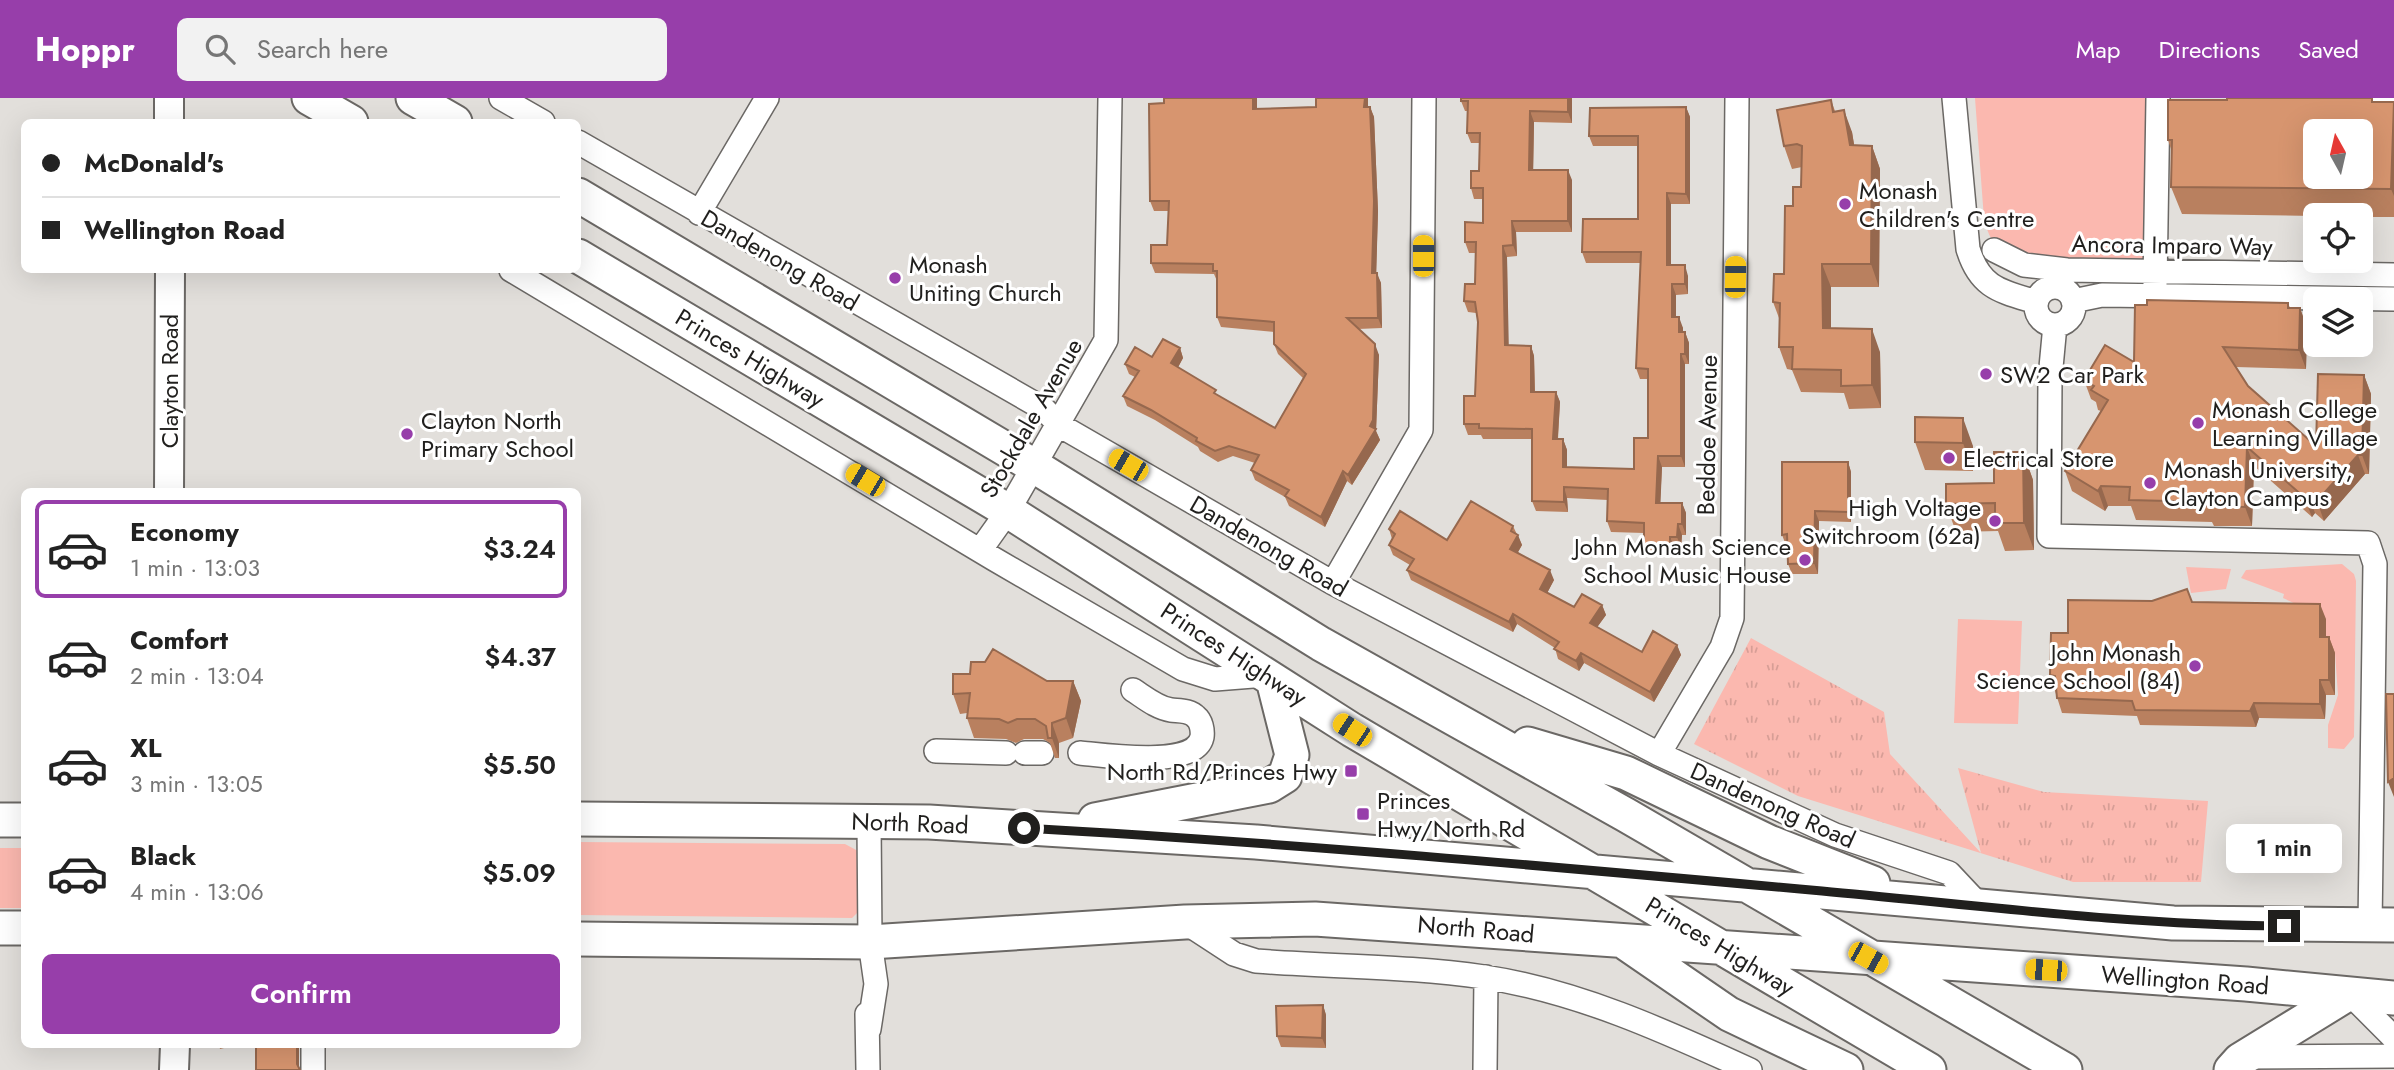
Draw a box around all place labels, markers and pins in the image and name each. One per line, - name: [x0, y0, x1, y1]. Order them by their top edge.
- place label: Monash Children's Centre: [1859, 173, 2034, 236]
- marker: Monash Children's Centre: [1837, 196, 1853, 212]
- place label: Monash Uniting Church: [909, 247, 1062, 310]
- marker: Monash Uniting Church: [887, 270, 903, 286]
- place label: SW2 Car Park: [2000, 357, 2144, 392]
- marker: SW2 Car Park: [1978, 366, 1994, 382]
- place label: Monash College Learning Village: [2212, 392, 2378, 455]
- place label: Clayton North Primary School: [421, 403, 574, 466]
- marker: Monash College Learning Village: [2190, 415, 2206, 431]
- marker: Clayton North Primary School: [399, 426, 415, 442]
- place label: Electrical Store: [1963, 441, 2114, 476]
- marker: Electrical Store: [1941, 450, 1957, 466]
- place label: Monash University, Clayton Campus: [2164, 452, 2353, 515]
- marker: Monash University, Clayton Campus: [2142, 475, 2158, 491]
- place label: High Voltage Switchroom (62a): [1802, 490, 1981, 553]
- marker: High Voltage Switchroom (62a): [1987, 513, 2003, 529]
- place label: John Monash Science School Music House: [1571, 529, 1791, 592]
- marker: John Monash Science School Music House: [1797, 552, 1813, 568]
- place label: John Monash Science School (84): [1976, 635, 2181, 698]
- marker: John Monash Science School (84): [2187, 658, 2203, 674]
- place label: North Rd/Princes Hwy: [1107, 754, 1337, 789]
- marker: North Rd/Princes Hwy: [1343, 763, 1359, 779]
- place label: Princes Hwy/North Rd: [1377, 783, 1525, 846]
- marker: Princes Hwy/North Rd: [1355, 806, 1371, 822]

